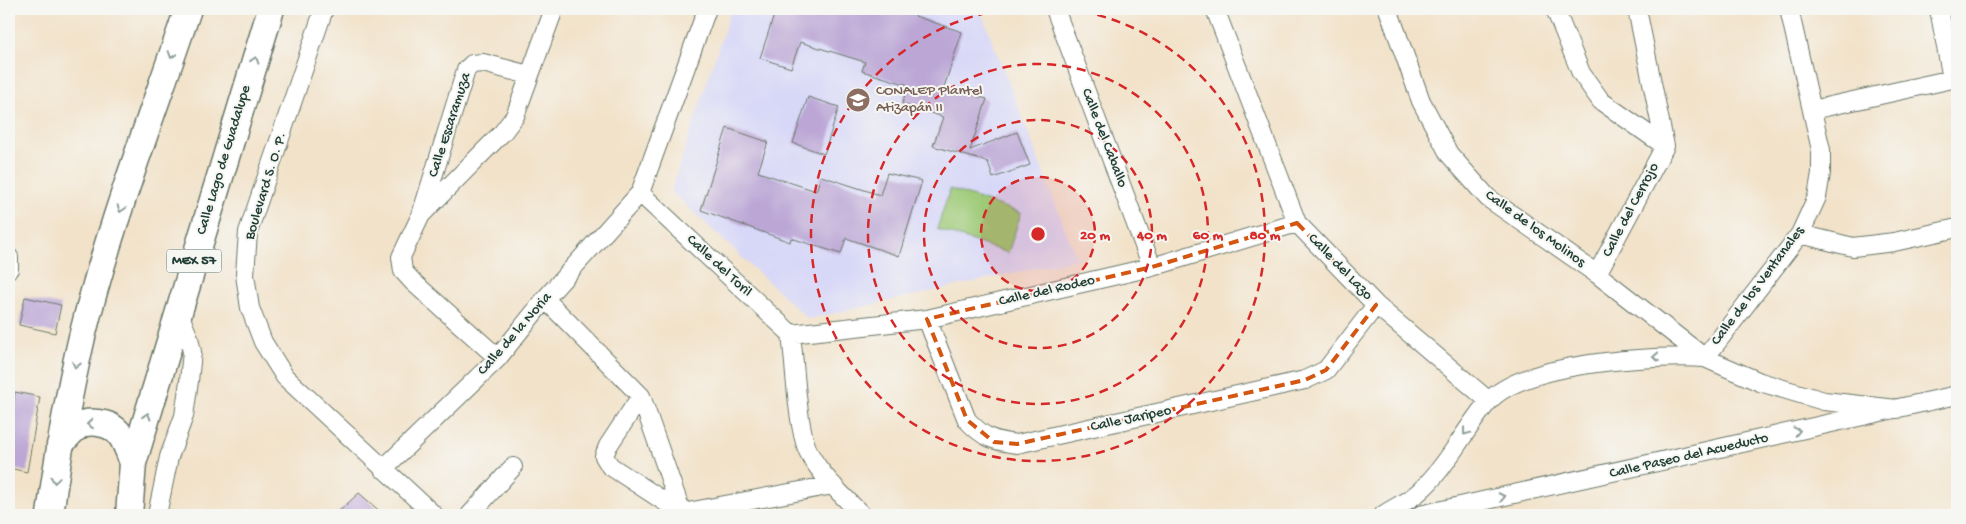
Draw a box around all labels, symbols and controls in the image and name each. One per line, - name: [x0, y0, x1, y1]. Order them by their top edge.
- one-way arrow: [168, 50, 178, 59]
- one-way arrow: [250, 56, 260, 64]
- street label: Calle Escaramuza: [425, 70, 476, 180]
- place label: CONALEP Plantel Atizapán II: [876, 82, 983, 117]
- street label: Calle Lago de Guadalupe: [193, 83, 255, 237]
- street label: Calle del Caballo: [1077, 86, 1131, 190]
- school or university icon: CONALEP Plantel Atizapán II: [845, 87, 871, 113]
- street label: Boulevard S. O. P.: [241, 130, 291, 243]
- street label: Calle del Cerrojo: [1599, 160, 1663, 260]
- street label: Calle de los Molinos: [1481, 187, 1589, 272]
- one-way arrow: [117, 205, 127, 213]
- street label: Calle de los Ventanales: [1707, 223, 1809, 349]
- centre of rings: [1029, 225, 1047, 243]
- text: 20 m: [1080, 227, 1110, 245]
- text: 40 m: [1136, 227, 1167, 245]
- text: 60 m: [1193, 227, 1224, 245]
- text: 80 m: [1250, 227, 1281, 245]
- street label: Calle del Lazo: [1304, 230, 1376, 304]
- street label: Calle del Toril: [682, 231, 756, 301]
- road number: MEX 57: [166, 250, 222, 272]
- street label: Calle del Rodeo: [997, 271, 1097, 311]
- street label: Calle de la Noria: [474, 288, 556, 379]
- one-way arrow: [1652, 351, 1660, 362]
- one-way arrow: [72, 361, 82, 370]
- street label: Calle Jaripeo: [1089, 402, 1173, 436]
- one-way arrow: [142, 413, 152, 421]
- one-way arrow: [86, 418, 94, 429]
- one-way arrow: [1463, 426, 1471, 435]
- one-way arrow: [1792, 426, 1801, 437]
- street label: Calle Paseo del Acueducto: [1608, 429, 1770, 483]
- one-way arrow: [50, 476, 60, 485]
- one-way arrow: [1497, 492, 1506, 503]

